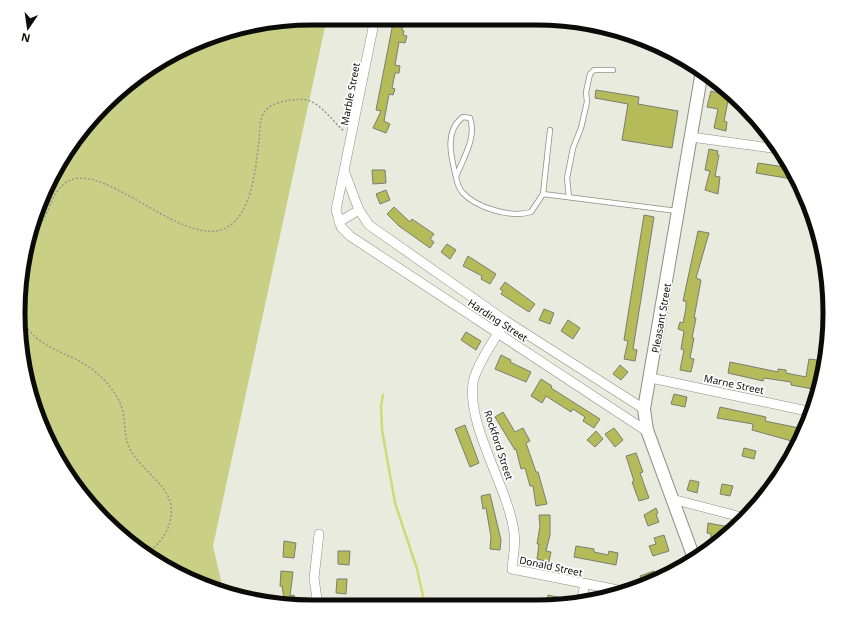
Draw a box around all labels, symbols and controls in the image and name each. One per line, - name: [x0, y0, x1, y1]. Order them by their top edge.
- north arrow: [8, 8, 48, 48]
- text: N: [20, 30, 32, 47]
- street label: Marble Street: [337, 61, 363, 127]
- street label: Pleasant Street: [648, 282, 674, 354]
- street label: Harding Street: [465, 295, 531, 345]
- street label: Marne Street: [703, 371, 766, 397]
- street label: Rockford Street: [481, 408, 517, 482]
- street label: Donald Street: [518, 552, 584, 580]

